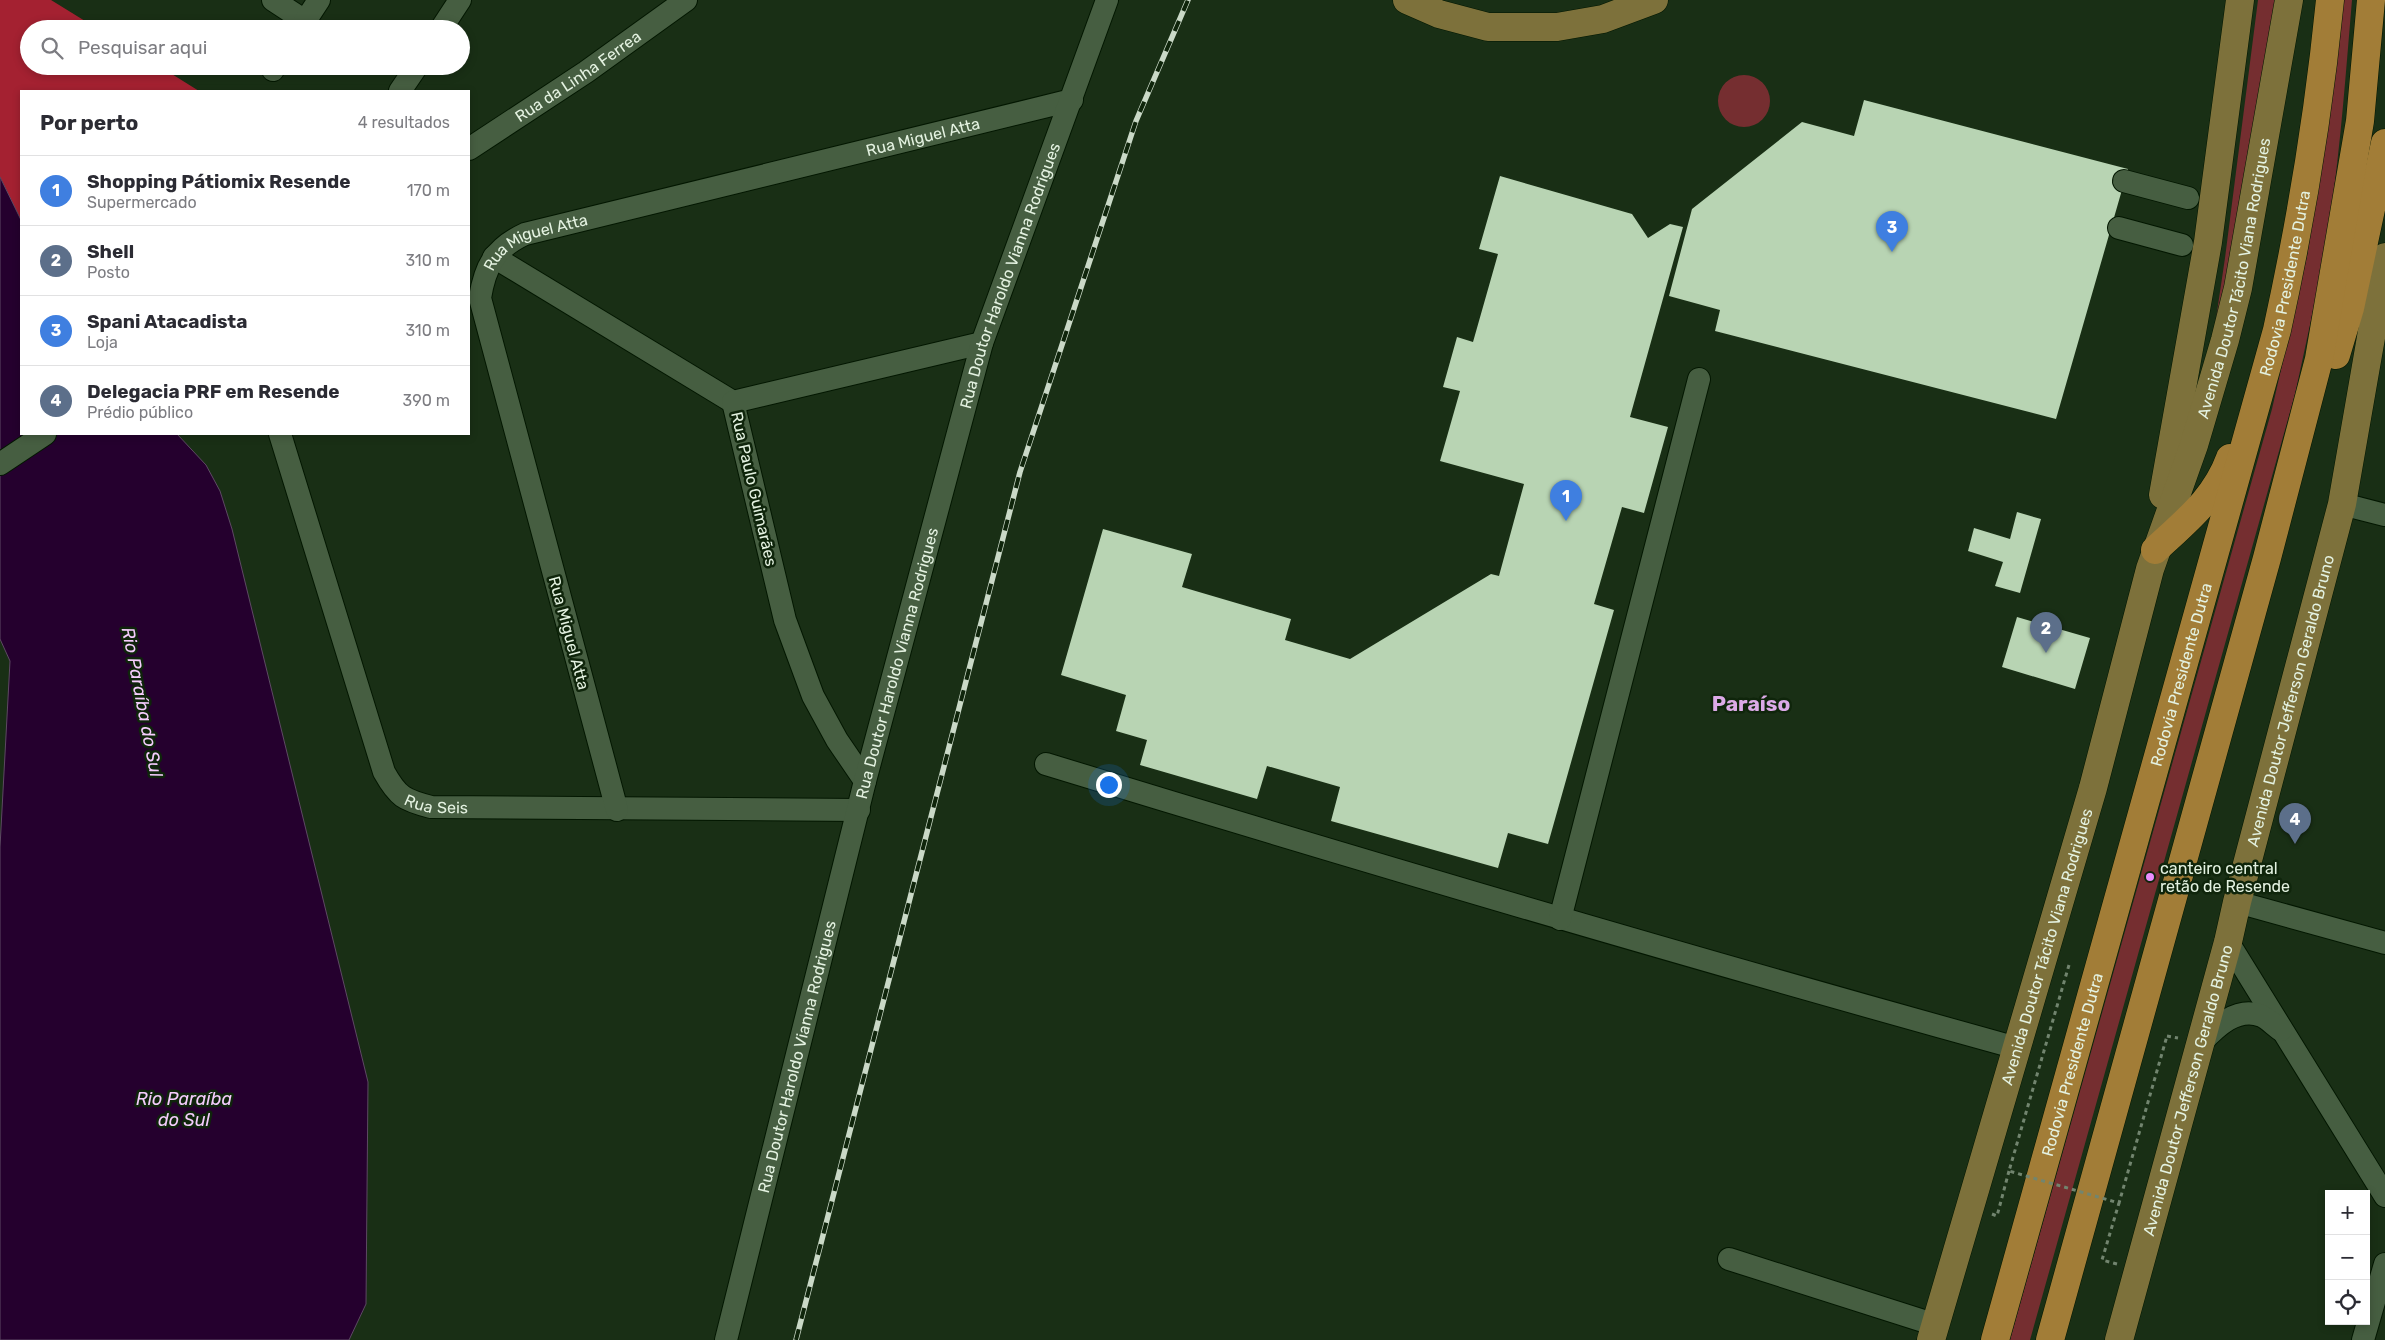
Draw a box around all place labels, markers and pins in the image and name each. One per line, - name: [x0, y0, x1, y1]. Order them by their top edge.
- pin: 3: [1876, 211, 1908, 252]
- pin: 1: [1550, 480, 1582, 521]
- pin: 2: [2030, 612, 2062, 653]
- pin: 4: [2279, 803, 2311, 844]
- place label: canteiro central retão de Resende: [2160, 859, 2290, 896]
- marker: canteiro central retão de Resende: [2144, 871, 2156, 883]

